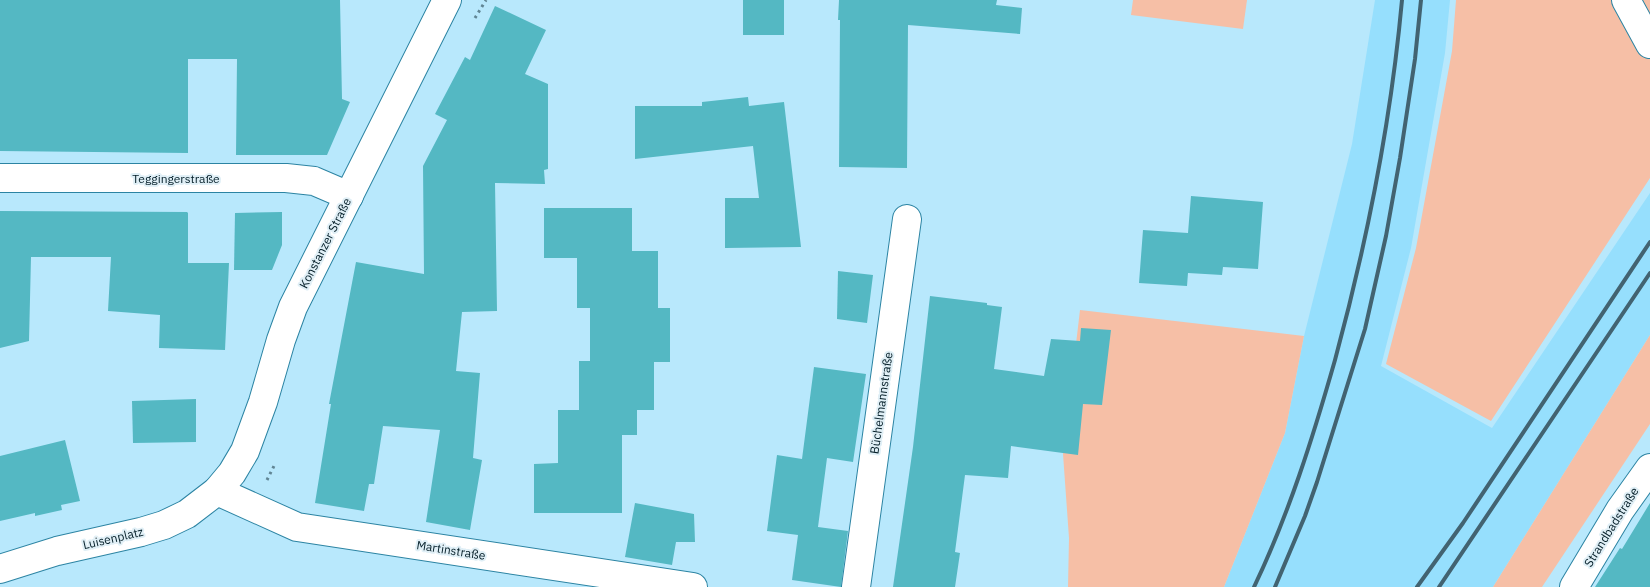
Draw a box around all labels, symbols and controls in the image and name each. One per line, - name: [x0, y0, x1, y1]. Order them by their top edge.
- street label: Teggingerstraße: [132, 171, 220, 186]
- street label: Konstanzer Straße: [296, 195, 354, 291]
- street label: Büchelmannstraße: [866, 351, 896, 455]
- street label: Strandbadstraße: [1581, 484, 1642, 570]
- street label: Luisenplatz: [81, 524, 145, 552]
- street label: Martinstraße: [415, 537, 487, 563]

